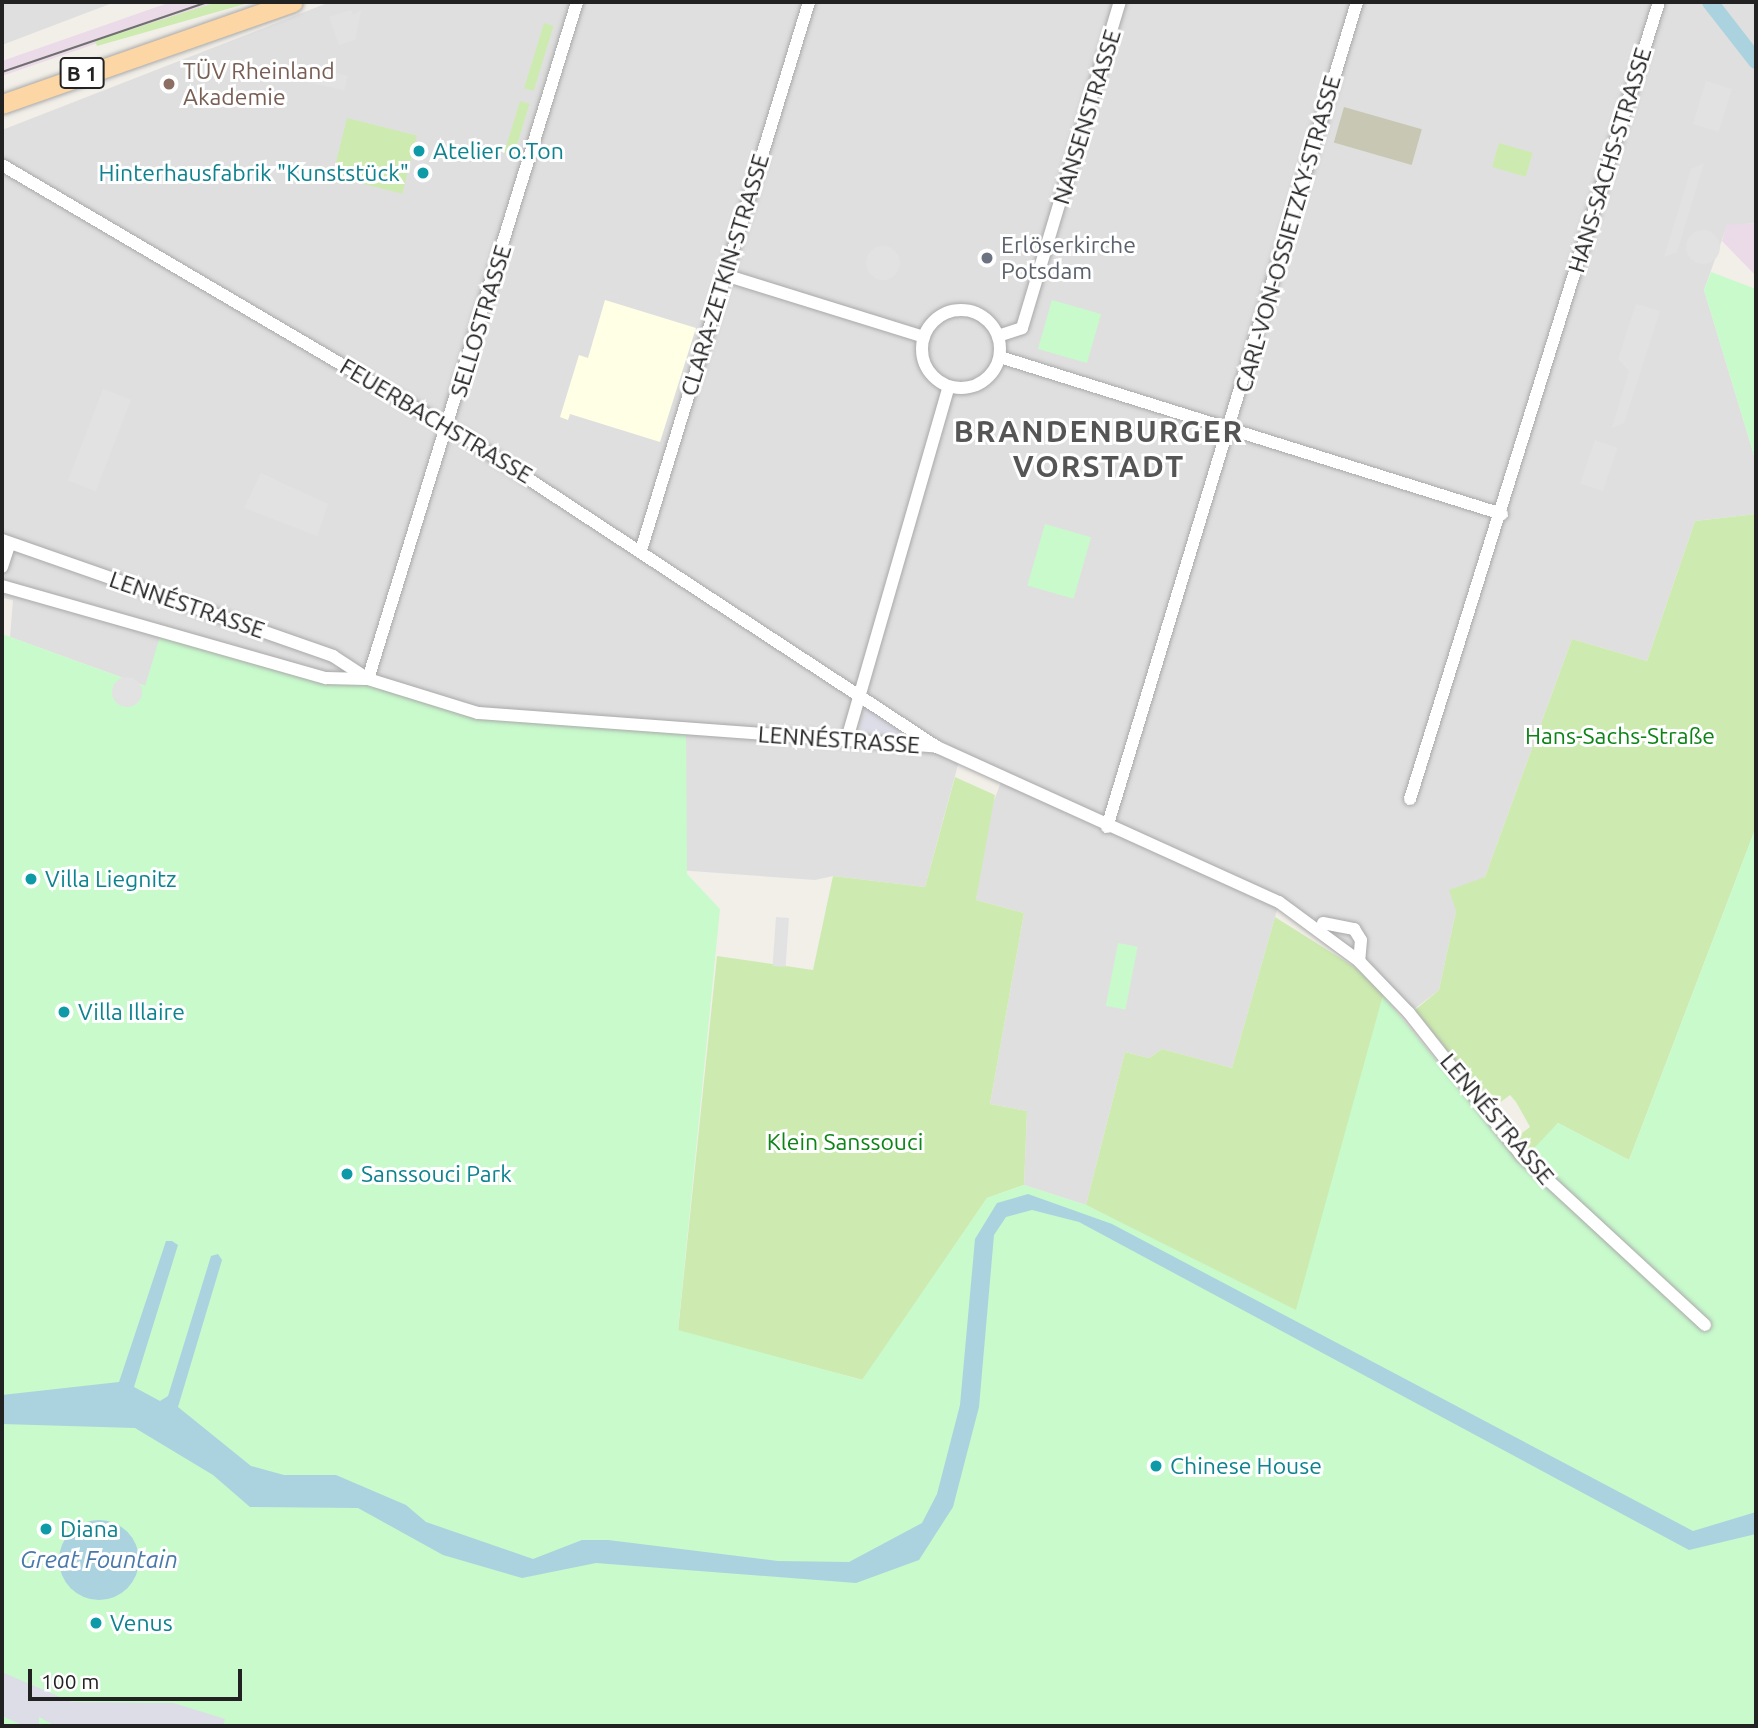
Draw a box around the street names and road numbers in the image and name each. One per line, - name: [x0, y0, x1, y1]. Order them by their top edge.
- street label: NANSENSTRASSE: [1047, 26, 1127, 208]
- street label: HANS-SACHS-STRASSE: [1563, 44, 1657, 276]
- road number: B 1: [59, 56, 105, 90]
- street label: CARL-VON-OSSIETZKY-STRASSE: [1229, 72, 1347, 396]
- street label: CLARA-ZETKIN-STRASSE: [675, 151, 775, 399]
- street label: SELLOSTRASSE: [445, 242, 517, 400]
- street label: FEUERBACHSTRASSE: [335, 353, 537, 489]
- street label: LENNÉSTRASSE: [106, 566, 268, 644]
- street label: LENNÉSTRASSE: [757, 721, 921, 759]
- street label: LENNÉSTRASSE: [1434, 1048, 1560, 1190]

